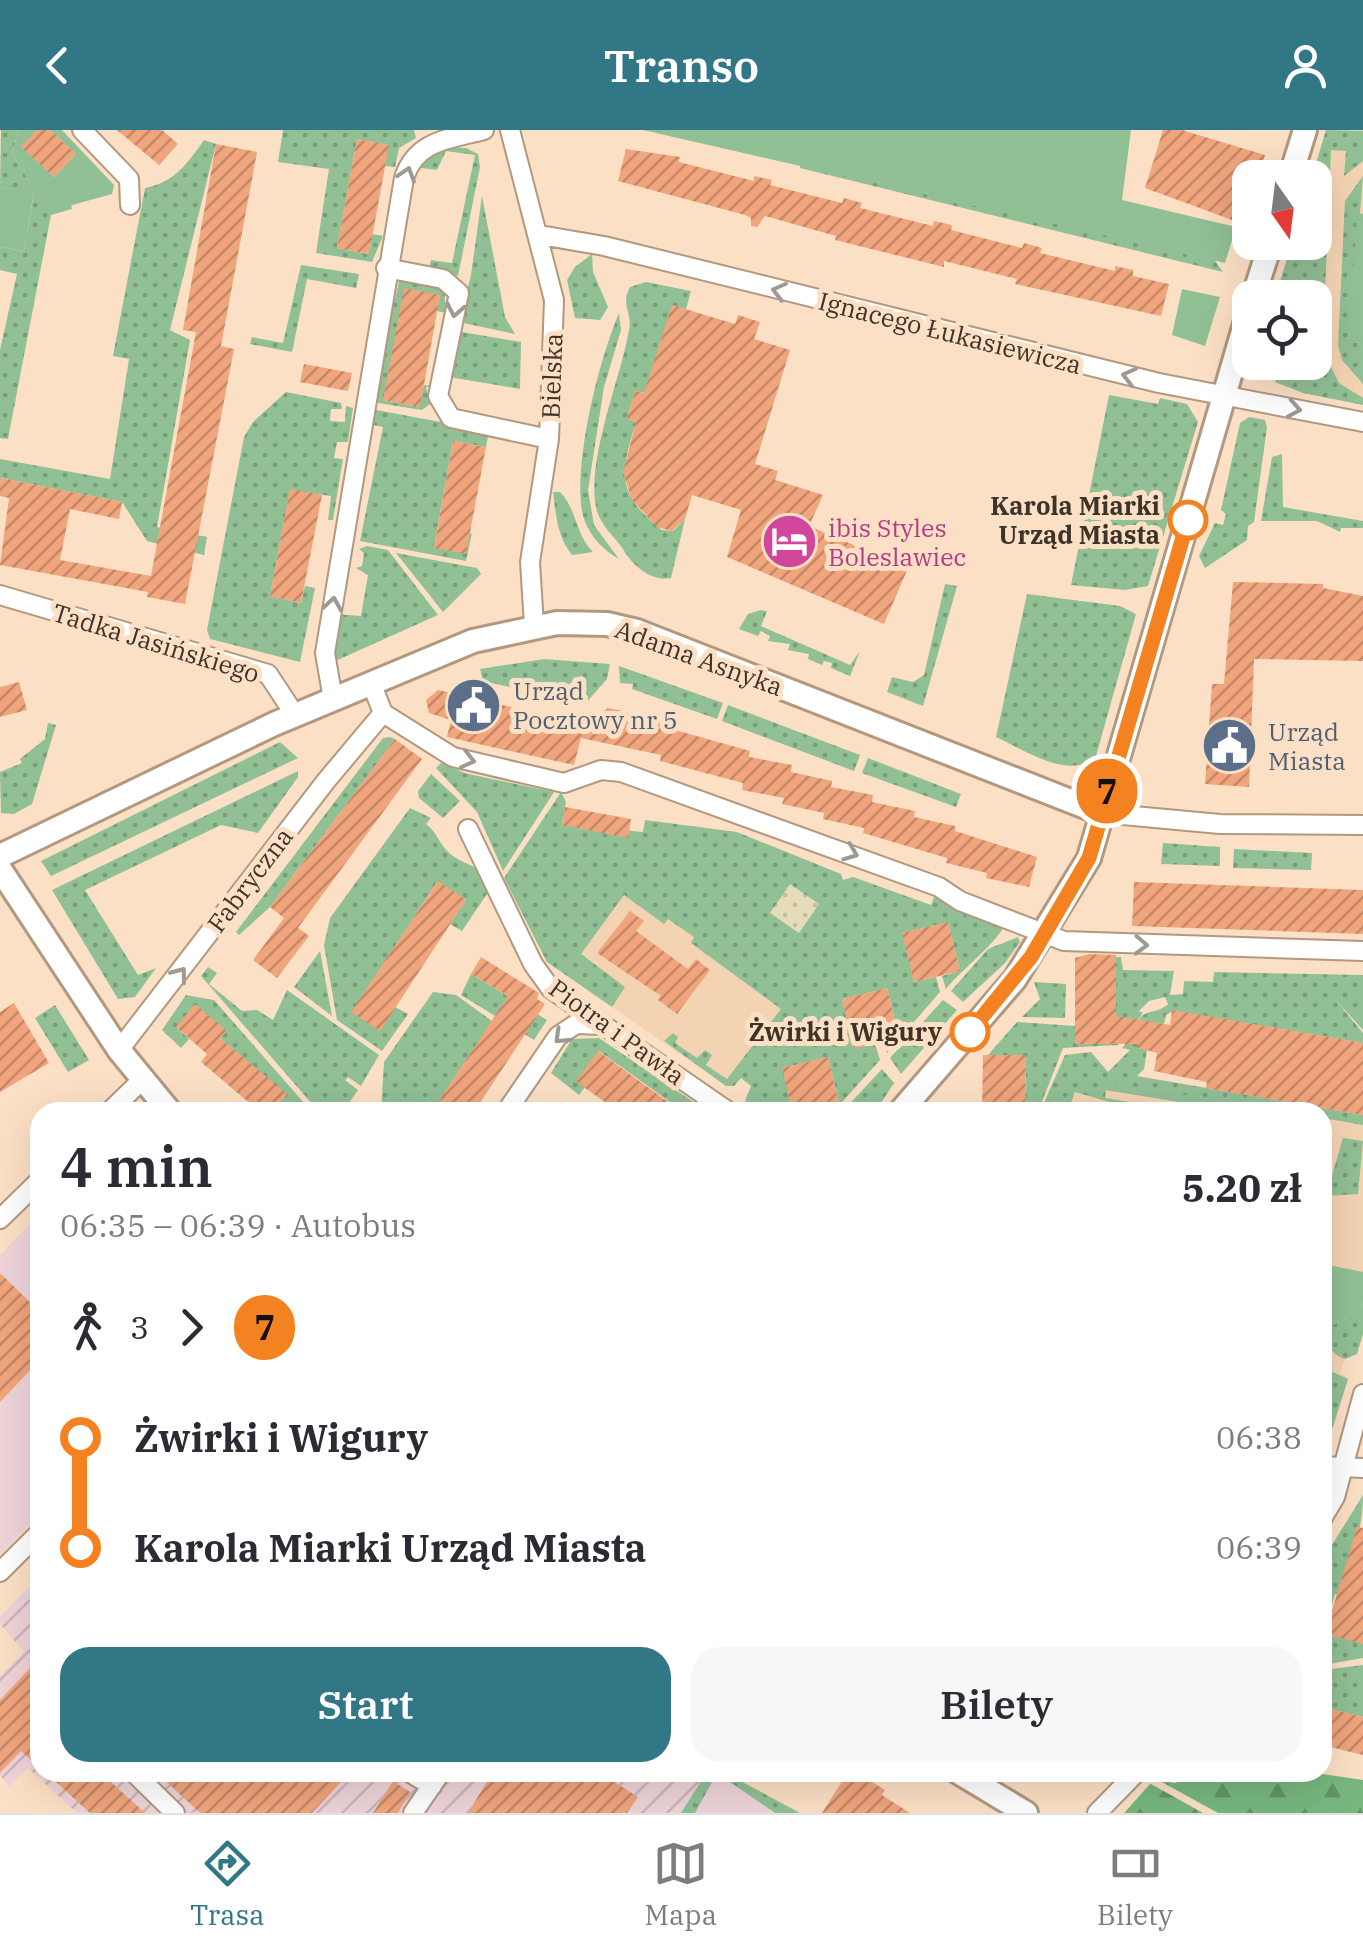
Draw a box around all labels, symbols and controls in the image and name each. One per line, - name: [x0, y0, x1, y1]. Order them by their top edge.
- text: Transo: [604, 36, 759, 94]
- icon: back: [30, 38, 85, 93]
- icon: person: [1278, 38, 1333, 93]
- north arrow: [1232, 160, 1332, 260]
- map controls: [1232, 160, 1332, 380]
- one-way arrow: [395, 166, 416, 183]
- button: locate: [1232, 280, 1332, 380]
- one-way arrow: [771, 282, 788, 303]
- street label: Ignacego Łukasiewicza: [815, 284, 1085, 381]
- one-way arrow: [446, 301, 467, 318]
- street label: Bielska: [534, 332, 569, 420]
- one-way arrow: [1121, 367, 1138, 388]
- one-way arrow: [1285, 398, 1302, 419]
- place label: Karola Miarki Urząd Miasta: [990, 489, 1160, 551]
- marker: Karola Miarki Urząd Miasta: [1169, 501, 1207, 539]
- place label: ibis Styles Boleslawiec: [828, 511, 967, 573]
- hotel icon: ibis Styles Boleslawiec: [759, 512, 819, 572]
- street label: Tadka Jasińskiego: [49, 595, 264, 690]
- one-way arrow: [322, 596, 343, 612]
- street label: Adama Asnyka: [611, 612, 787, 703]
- place label: Urząd Pocztowy nr 5: [513, 674, 678, 736]
- public building icon: Urząd Pocztowy nr 5: [444, 675, 504, 735]
- place label: Urząd Miasta: [1268, 715, 1346, 777]
- public building icon: Urząd Miasta: [1199, 716, 1259, 776]
- one-way arrow: [459, 748, 476, 769]
- line badge: 7: [1074, 758, 1140, 824]
- text: 7: [1096, 768, 1118, 814]
- street label: Fabryczna: [199, 821, 300, 939]
- one-way arrow: [842, 841, 859, 862]
- one-way arrow: [1134, 935, 1150, 956]
- one-way arrow: [168, 967, 185, 985]
- street label: Piotra i Pawła: [543, 971, 692, 1092]
- marker: Żwirki i Wigury: [951, 1013, 989, 1051]
- place label: Żwirki i Wigury: [748, 1015, 943, 1048]
- one-way arrow: [555, 1025, 573, 1043]
- text: 4 min: [60, 1131, 213, 1202]
- text: 5.20 zł: [1182, 1163, 1302, 1212]
- text: 06:35 – 06:39 · Autobus: [60, 1204, 416, 1246]
- icon: walk: [60, 1300, 115, 1355]
- icon: forward: [164, 1300, 219, 1355]
- text: 7: [254, 1304, 275, 1350]
- text: 3: [130, 1306, 149, 1348]
- text: Żwirki i Wigury: [134, 1413, 428, 1462]
- text: 06:38: [1216, 1416, 1302, 1458]
- text: Karola Miarki Urząd Miasta: [134, 1523, 647, 1572]
- text: 06:39: [1216, 1526, 1302, 1568]
- button: Start: [60, 1647, 671, 1762]
- button: Bilety: [691, 1647, 1302, 1762]
- tab: Trasa: [190, 1836, 265, 1933]
- tab: Mapa: [645, 1836, 717, 1933]
- tab: Bilety: [1097, 1836, 1173, 1933]

